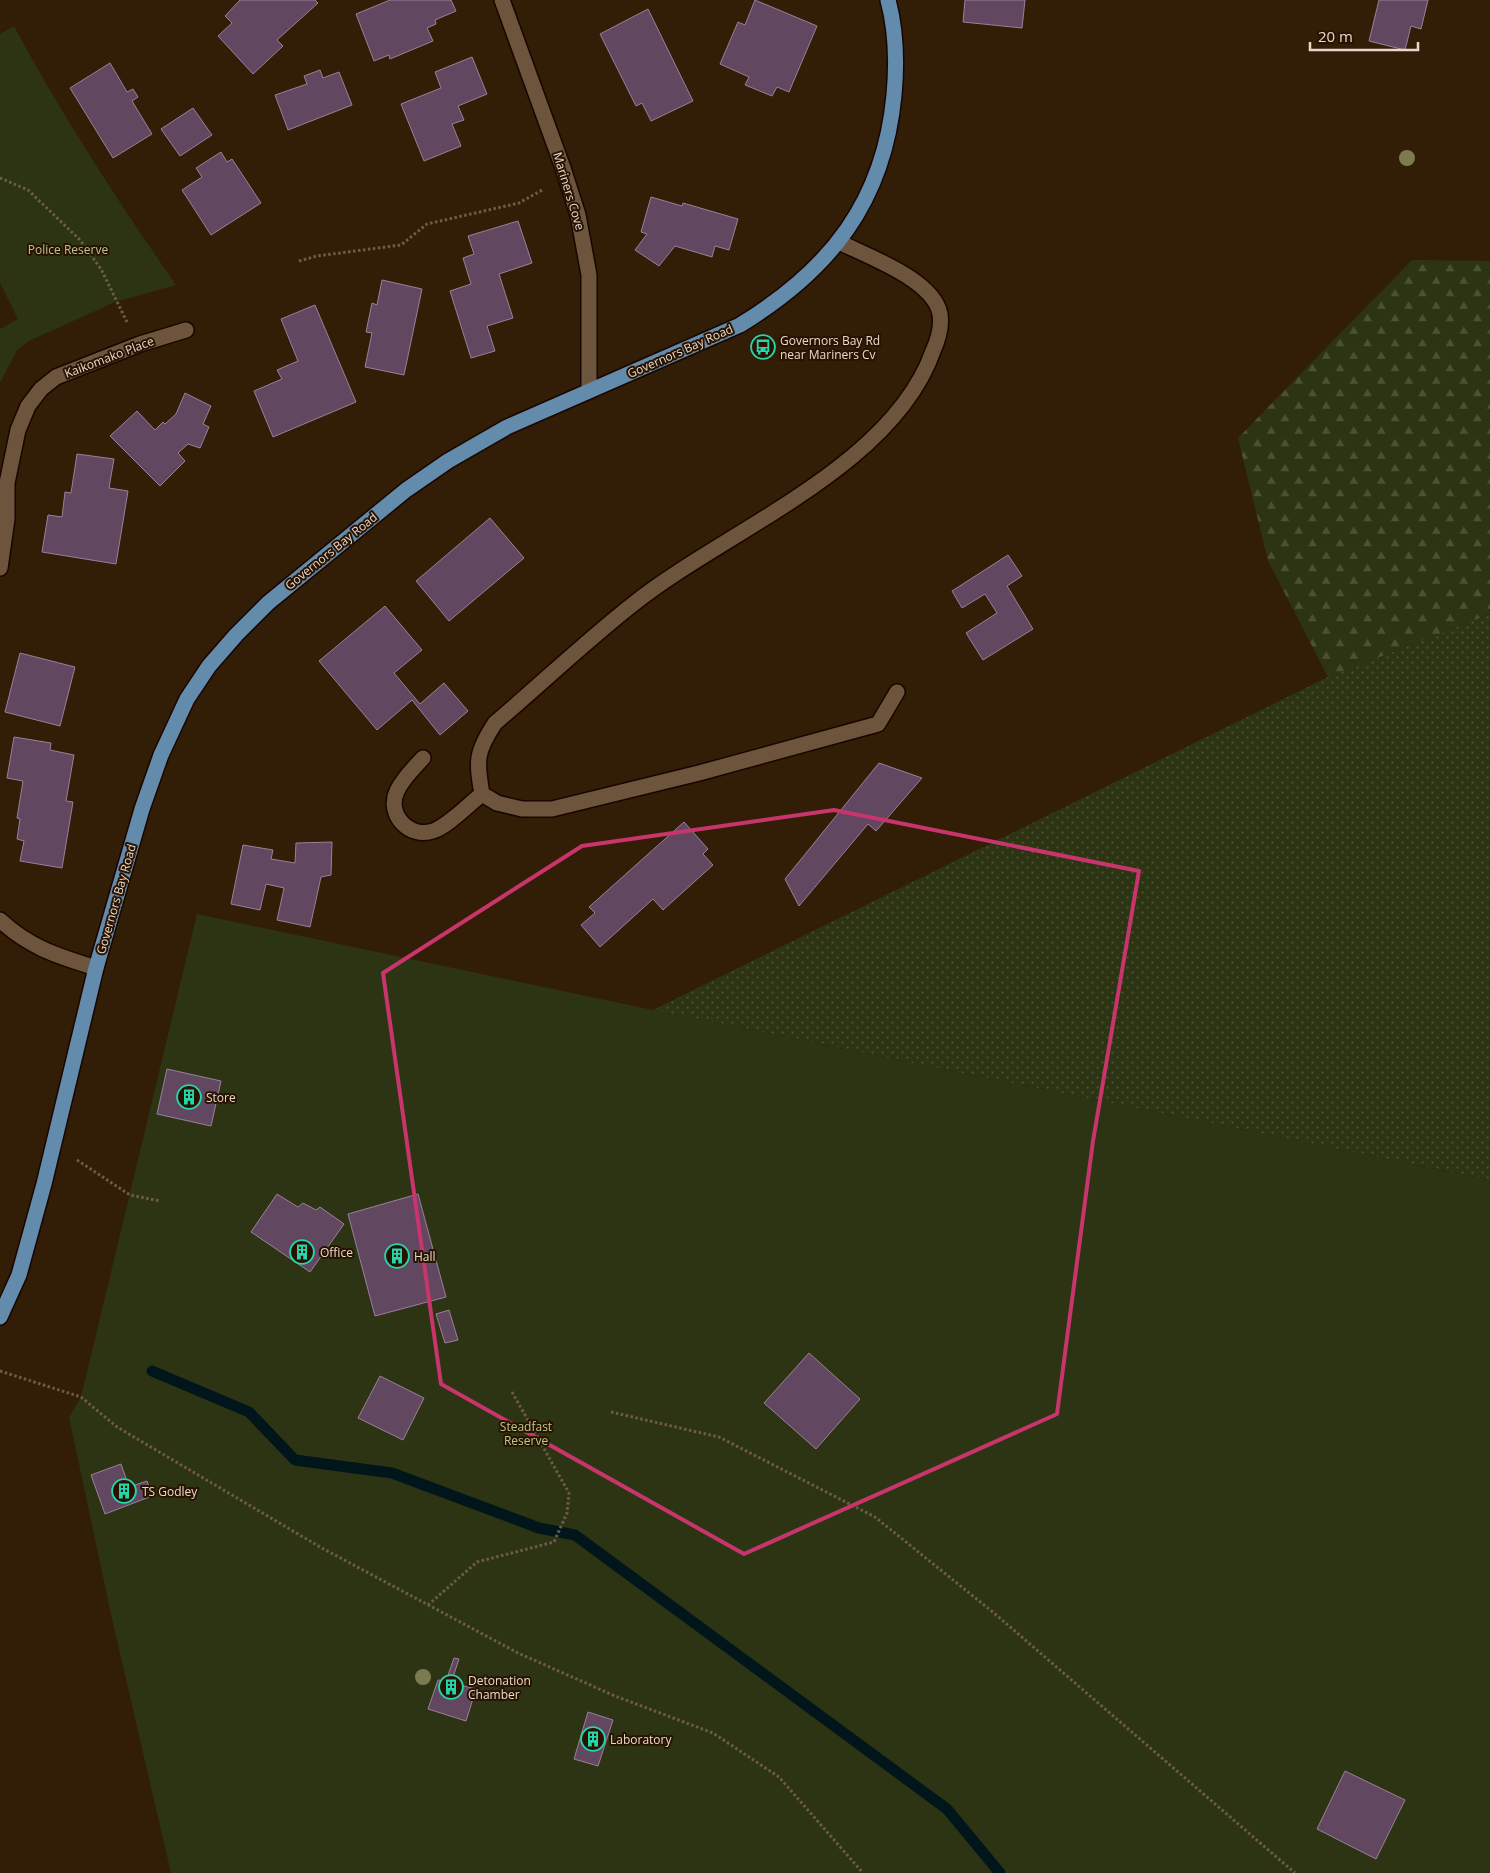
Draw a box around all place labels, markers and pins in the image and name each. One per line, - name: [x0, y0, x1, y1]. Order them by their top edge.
- place label: Governors Bay Rd near Mariners Cv: [780, 332, 880, 363]
- bus stop icon: Governors Bay Rd near Mariners Cv: [750, 334, 776, 360]
- building icon: Store: [176, 1084, 202, 1110]
- place label: Store: [206, 1089, 236, 1106]
- building icon: Office: [289, 1239, 315, 1265]
- building icon: Hall: [384, 1243, 410, 1269]
- place label: Office: [320, 1244, 353, 1261]
- place label: Hall: [414, 1248, 436, 1265]
- building icon: TS Godley: [111, 1478, 137, 1504]
- place label: TS Godley: [142, 1483, 198, 1500]
- place label: Detonation Chamber: [468, 1672, 531, 1703]
- building icon: Detonation Chamber: [438, 1674, 464, 1700]
- building icon: Laboratory: [580, 1726, 606, 1752]
- place label: Laboratory: [610, 1731, 672, 1748]

